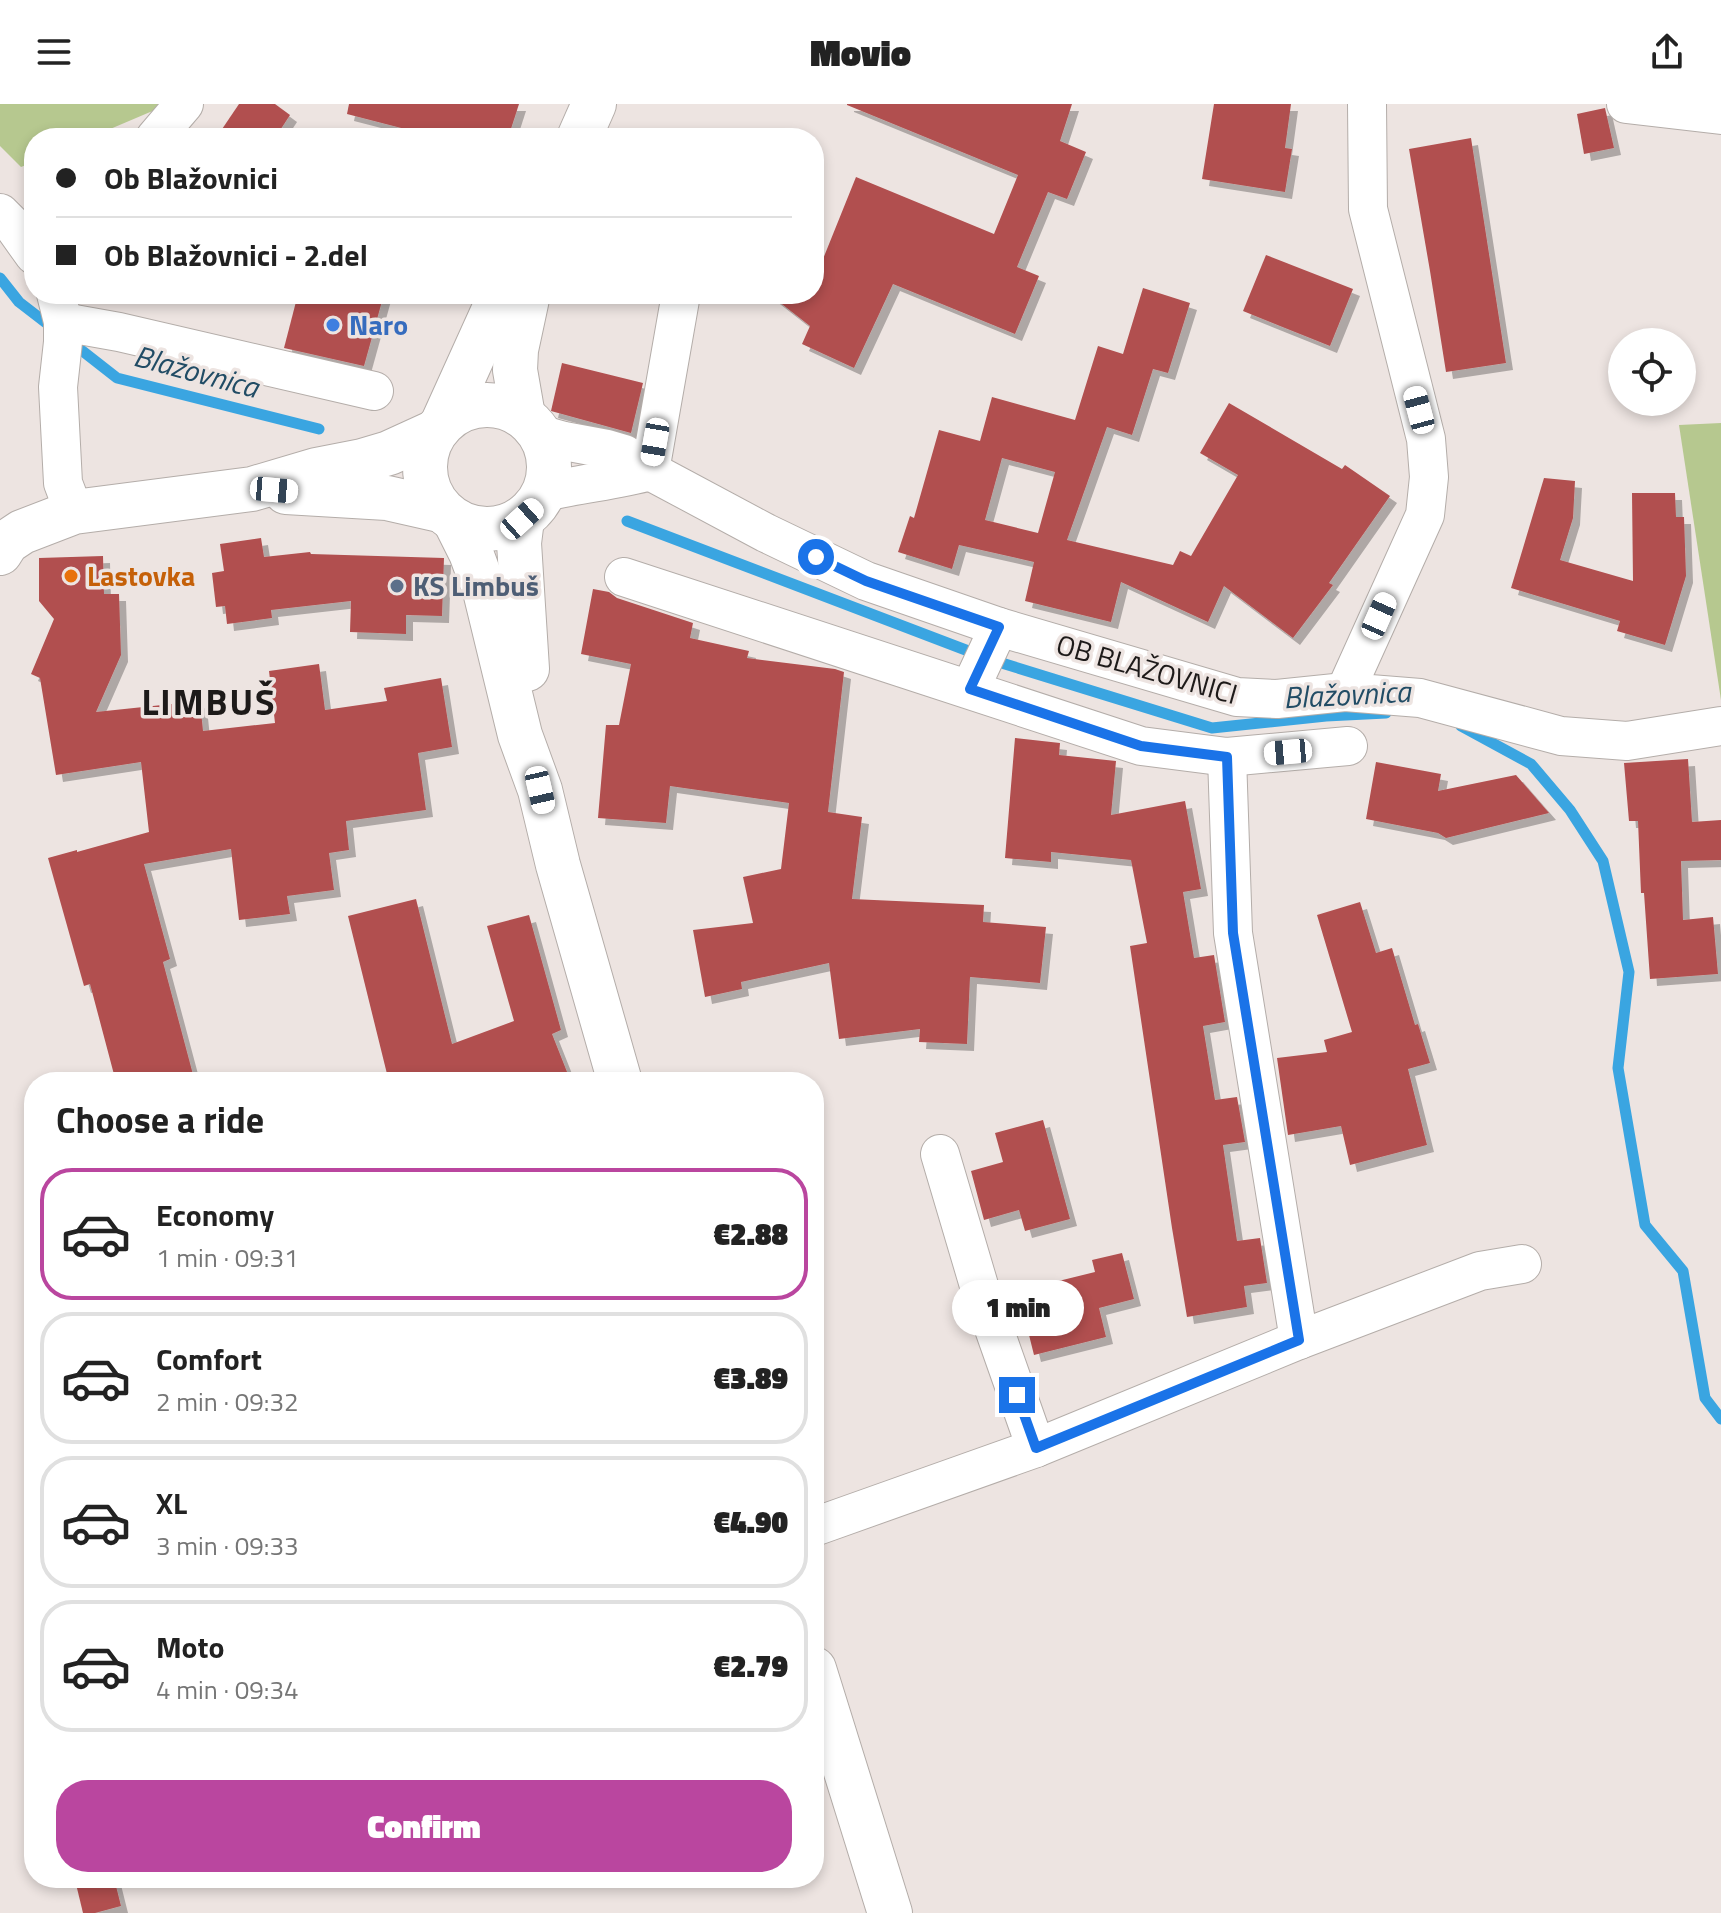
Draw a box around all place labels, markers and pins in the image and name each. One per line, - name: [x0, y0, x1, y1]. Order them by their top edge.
- place label: Naro: [349, 303, 408, 346]
- marker: Naro: [324, 316, 342, 334]
- place label: Lastovka: [87, 554, 195, 597]
- place label: KS Limbuš: [413, 564, 539, 607]
- marker: Lastovka: [62, 567, 80, 585]
- marker: KS Limbuš: [388, 577, 406, 595]

